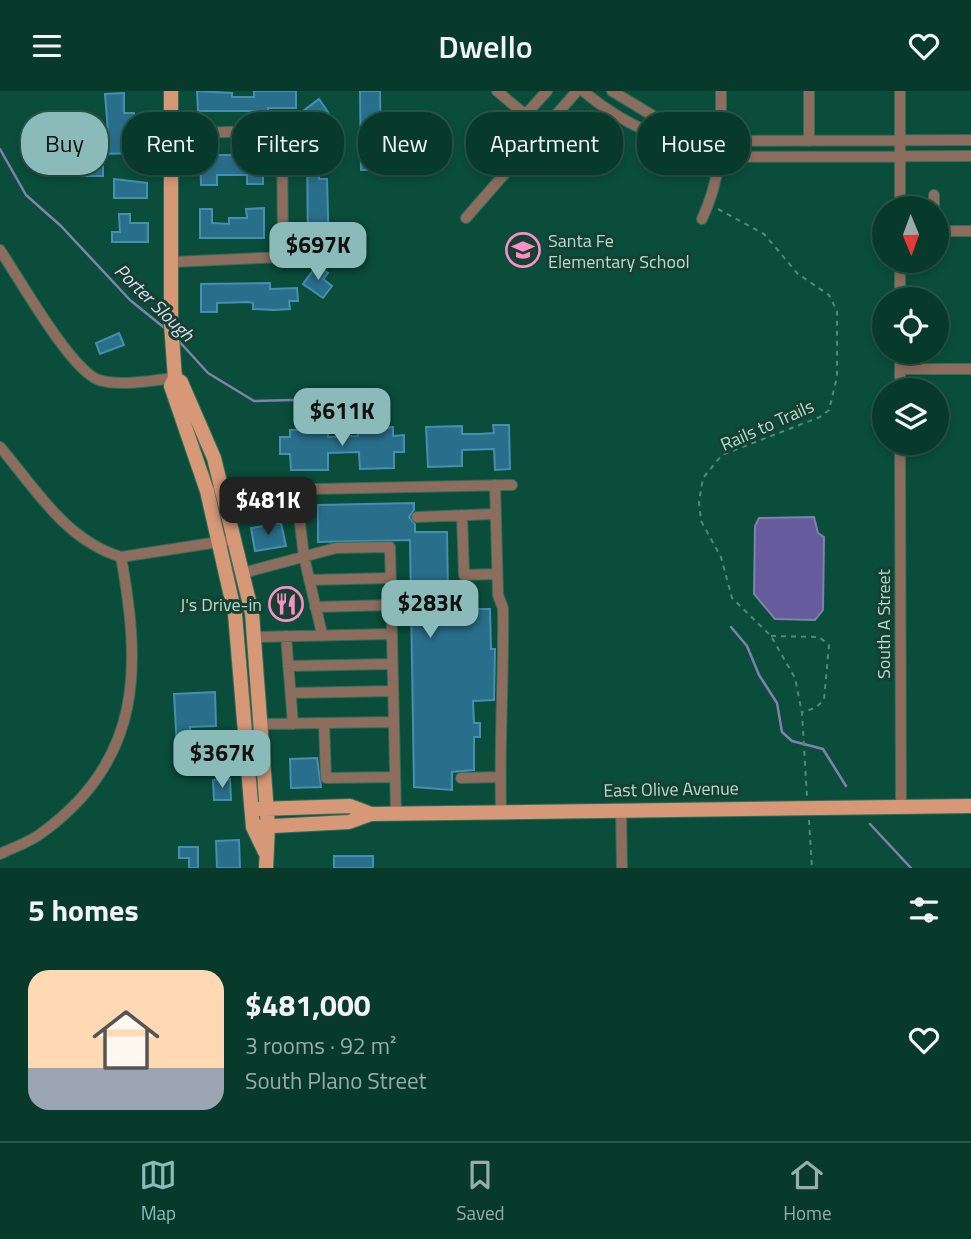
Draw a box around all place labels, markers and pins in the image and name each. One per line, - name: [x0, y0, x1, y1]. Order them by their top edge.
- pin: $697K: [269, 223, 367, 282]
- place label: Santa Fe Elementary School: [548, 227, 690, 275]
- school or university icon: Santa Fe Elementary School: [504, 231, 542, 269]
- pin: $611K: [293, 389, 391, 448]
- pin: $481K: [219, 477, 317, 537]
- pin: $283K: [381, 581, 479, 640]
- restaurant icon: J's Drive-in: [267, 585, 305, 623]
- place label: J's Drive-in: [180, 591, 262, 618]
- pin: $367K: [173, 731, 271, 790]

